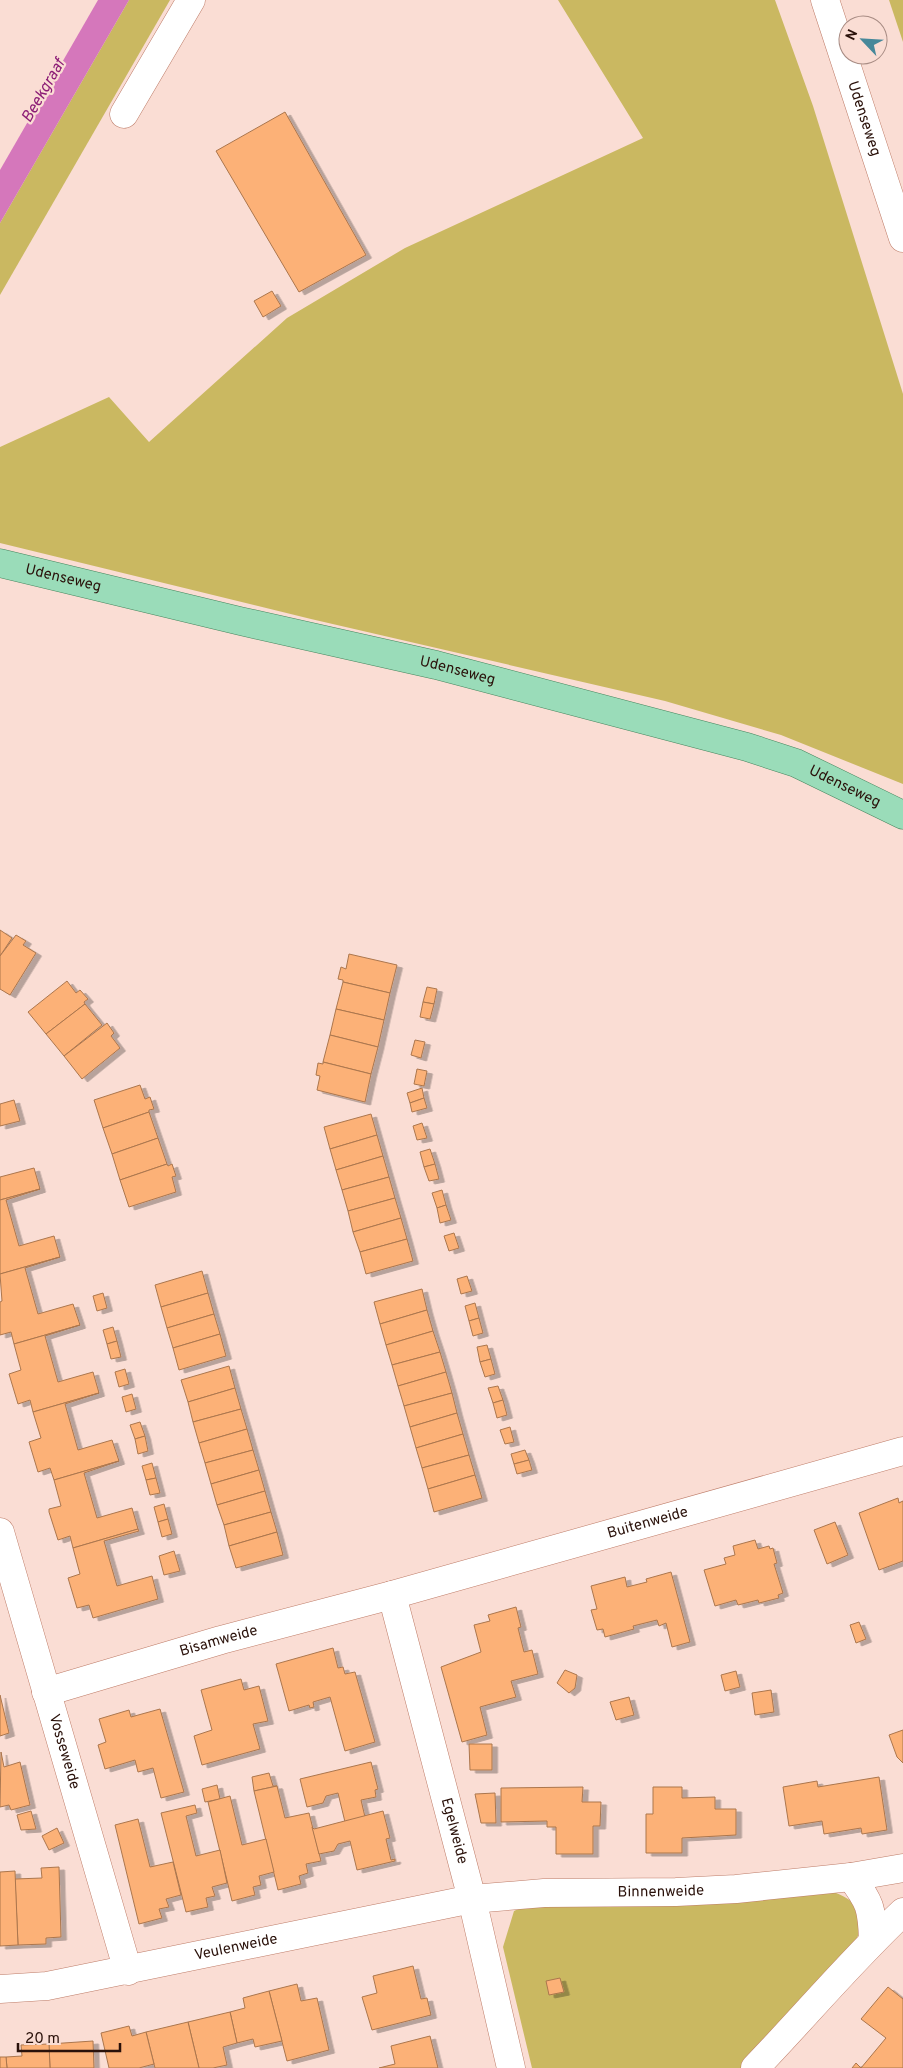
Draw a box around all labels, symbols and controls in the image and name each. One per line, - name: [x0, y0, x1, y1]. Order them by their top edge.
- north arrow: [838, 15, 888, 65]
- text: N: [843, 27, 862, 43]
- water label: Beekgraaf: [18, 54, 71, 127]
- street label: Udenseweg: [843, 79, 885, 159]
- street label: Udenseweg: [23, 560, 103, 597]
- street label: Udenseweg: [418, 652, 497, 690]
- street label: Udenseweg: [806, 761, 884, 812]
- street label: Buitenweide: [605, 1503, 690, 1543]
- street label: Bisamweide: [177, 1621, 260, 1661]
- street label: Vosseweide: [44, 1712, 84, 1792]
- street label: Egelweide: [436, 1796, 472, 1866]
- street label: Binnenweide: [618, 1881, 705, 1902]
- street label: Veulenweide: [193, 1930, 279, 1965]
- scale bar: [18, 2020, 120, 2052]
- text: 20 m: [25, 2030, 60, 2049]

